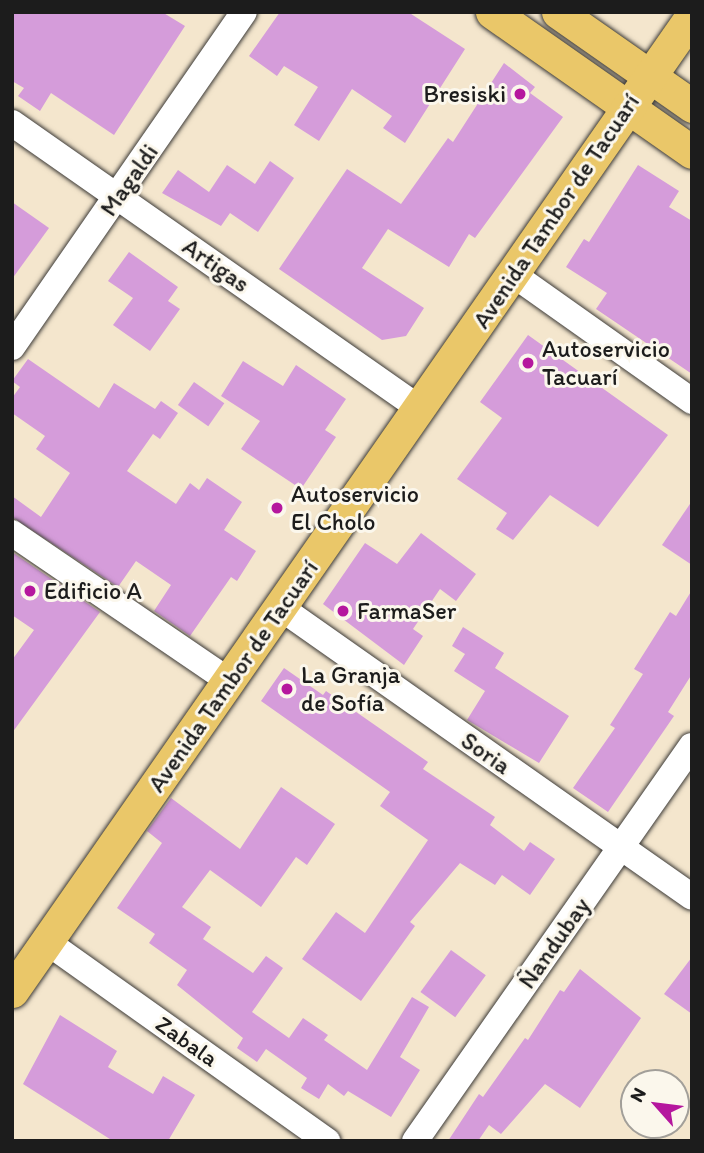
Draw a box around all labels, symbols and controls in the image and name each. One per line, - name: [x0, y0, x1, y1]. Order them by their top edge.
- place label: Bresiski: [423, 80, 506, 108]
- marker: Bresiski: [512, 86, 528, 102]
- street label: Avenida Tambor de Tacuarí: [467, 88, 645, 334]
- street label: Magaldi: [94, 138, 164, 222]
- street label: Artigas: [177, 232, 255, 298]
- place label: Autoservicio Tacuarí: [542, 335, 670, 391]
- marker: Autoservicio Tacuarí: [520, 355, 536, 371]
- place label: Autoservicio El Cholo: [291, 480, 419, 536]
- marker: Autoservicio El Cholo: [269, 500, 285, 516]
- street label: Avenida Tambor de Tacuarí: [142, 555, 324, 797]
- place label: Edificio A: [44, 577, 142, 605]
- marker: Edificio A: [22, 583, 38, 599]
- place label: FarmaSer: [357, 597, 456, 625]
- marker: FarmaSer: [335, 603, 351, 619]
- place label: La Granja de Sofía: [301, 661, 400, 717]
- marker: La Granja de Sofía: [279, 681, 295, 697]
- street label: Soria: [456, 726, 516, 780]
- street label: Ñandubay: [512, 892, 596, 994]
- street label: Zabala: [150, 1009, 224, 1073]
- north arrow: [620, 1069, 690, 1139]
- text: N: [625, 1084, 651, 1106]

